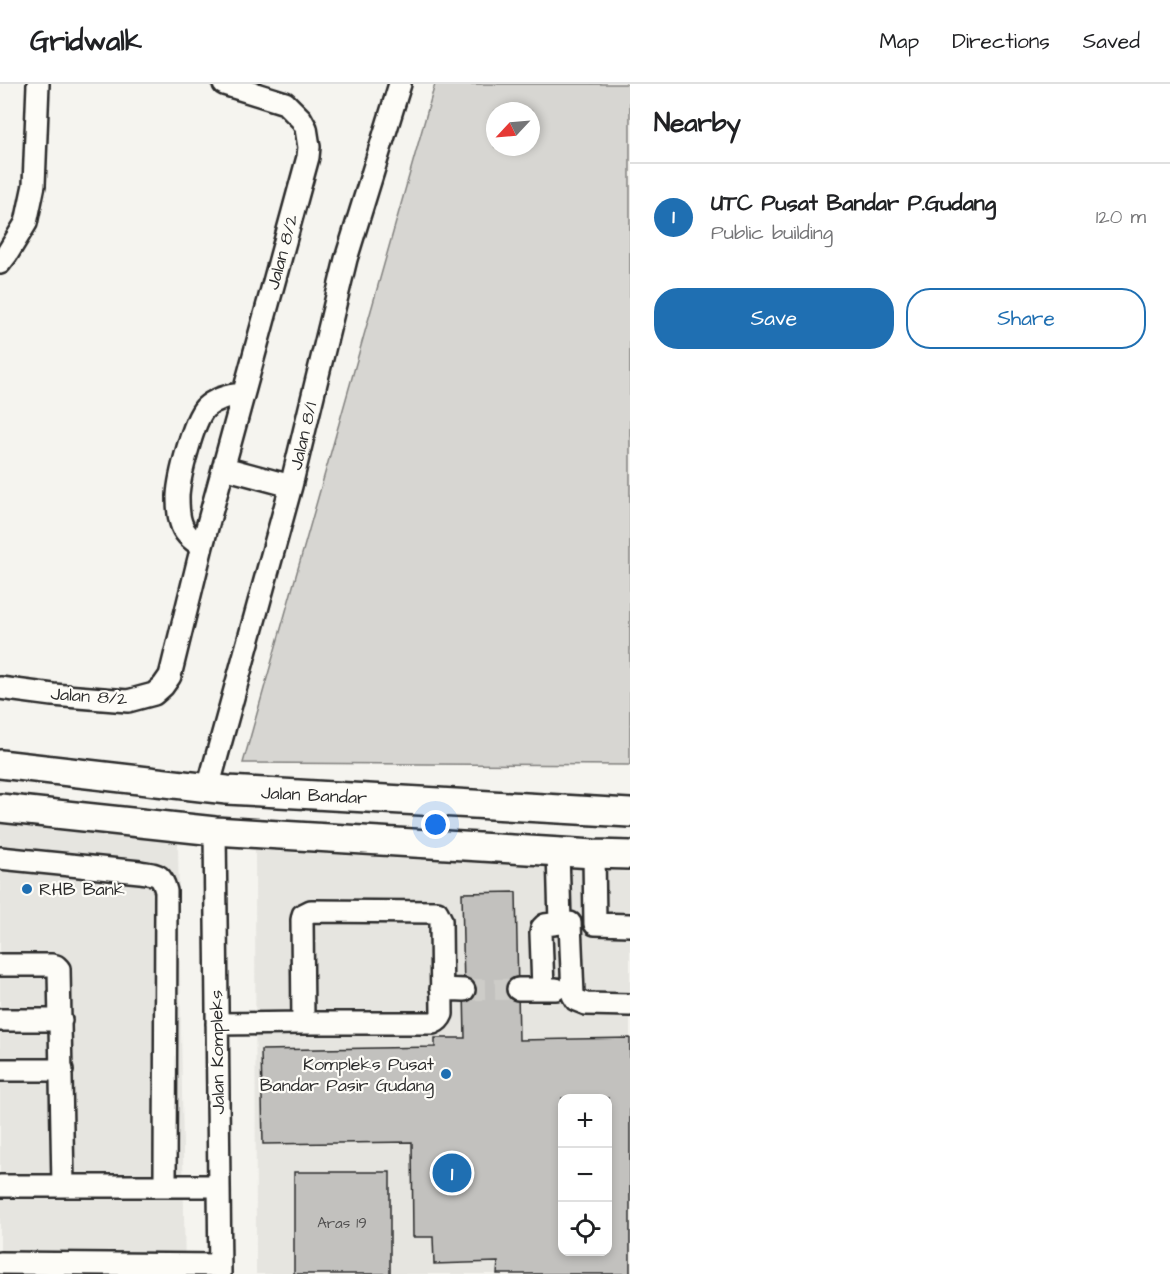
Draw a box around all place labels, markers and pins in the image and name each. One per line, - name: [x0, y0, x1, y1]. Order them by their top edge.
- place label: RHB Bank: [39, 877, 125, 902]
- marker: RHB Bank: [20, 882, 34, 896]
- place label: Kompleks Pusat Bandar Pasir Gudang: [260, 1052, 435, 1099]
- marker: Kompleks Pusat Bandar Pasir Gudang: [439, 1067, 453, 1081]
- pin: 1: [432, 1150, 472, 1196]

